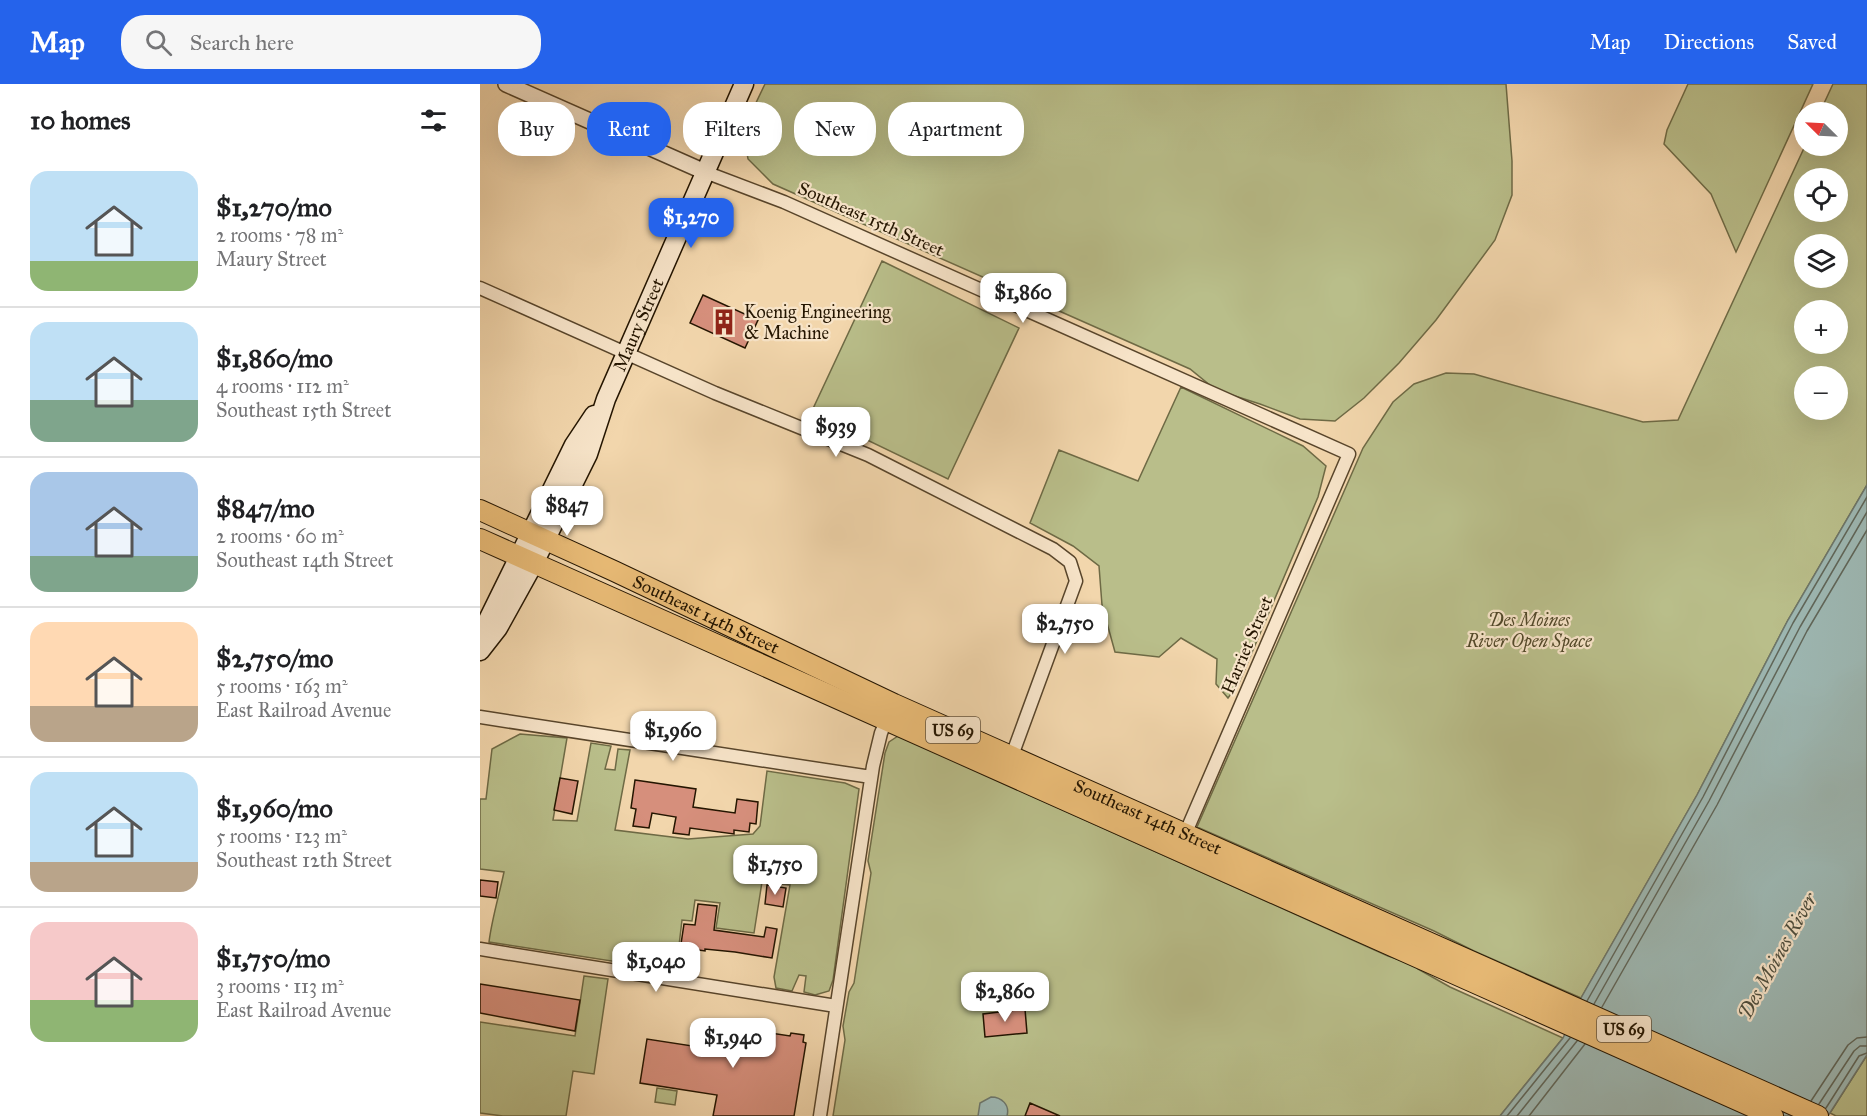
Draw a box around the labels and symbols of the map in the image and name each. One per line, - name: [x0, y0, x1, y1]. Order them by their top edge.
- north arrow: [1794, 102, 1848, 156]
- street label: Southeast 15th Street: [794, 177, 948, 261]
- pin: $1,270: [642, 198, 740, 249]
- pin: $1,860: [974, 273, 1072, 324]
- street label: Maury Street: [608, 274, 669, 375]
- place label: Koenig Engineering & Machine: [744, 301, 891, 344]
- building icon: Koenig Engineering & Machine: [709, 307, 739, 337]
- pin: $939: [800, 407, 872, 458]
- pin: $847: [531, 486, 603, 537]
- street label: Southeast 14th Street: [629, 570, 783, 659]
- street label: Harriet Street: [1217, 592, 1278, 697]
- pin: $2,750: [1016, 604, 1114, 655]
- park label: Des Moines River Open Space: [1465, 609, 1593, 653]
- pin: $1,960: [624, 711, 722, 762]
- road number: US 69: [926, 717, 980, 743]
- street label: Southeast 14th Street: [1070, 775, 1226, 860]
- pin: $1,750: [726, 845, 824, 896]
- water label: Des Moines River: [1732, 887, 1822, 1023]
- pin: $1,040: [607, 942, 705, 993]
- pin: $2,860: [956, 972, 1054, 1023]
- road number: US 69: [1597, 1016, 1651, 1042]
- pin: $1,940: [684, 1018, 782, 1069]

